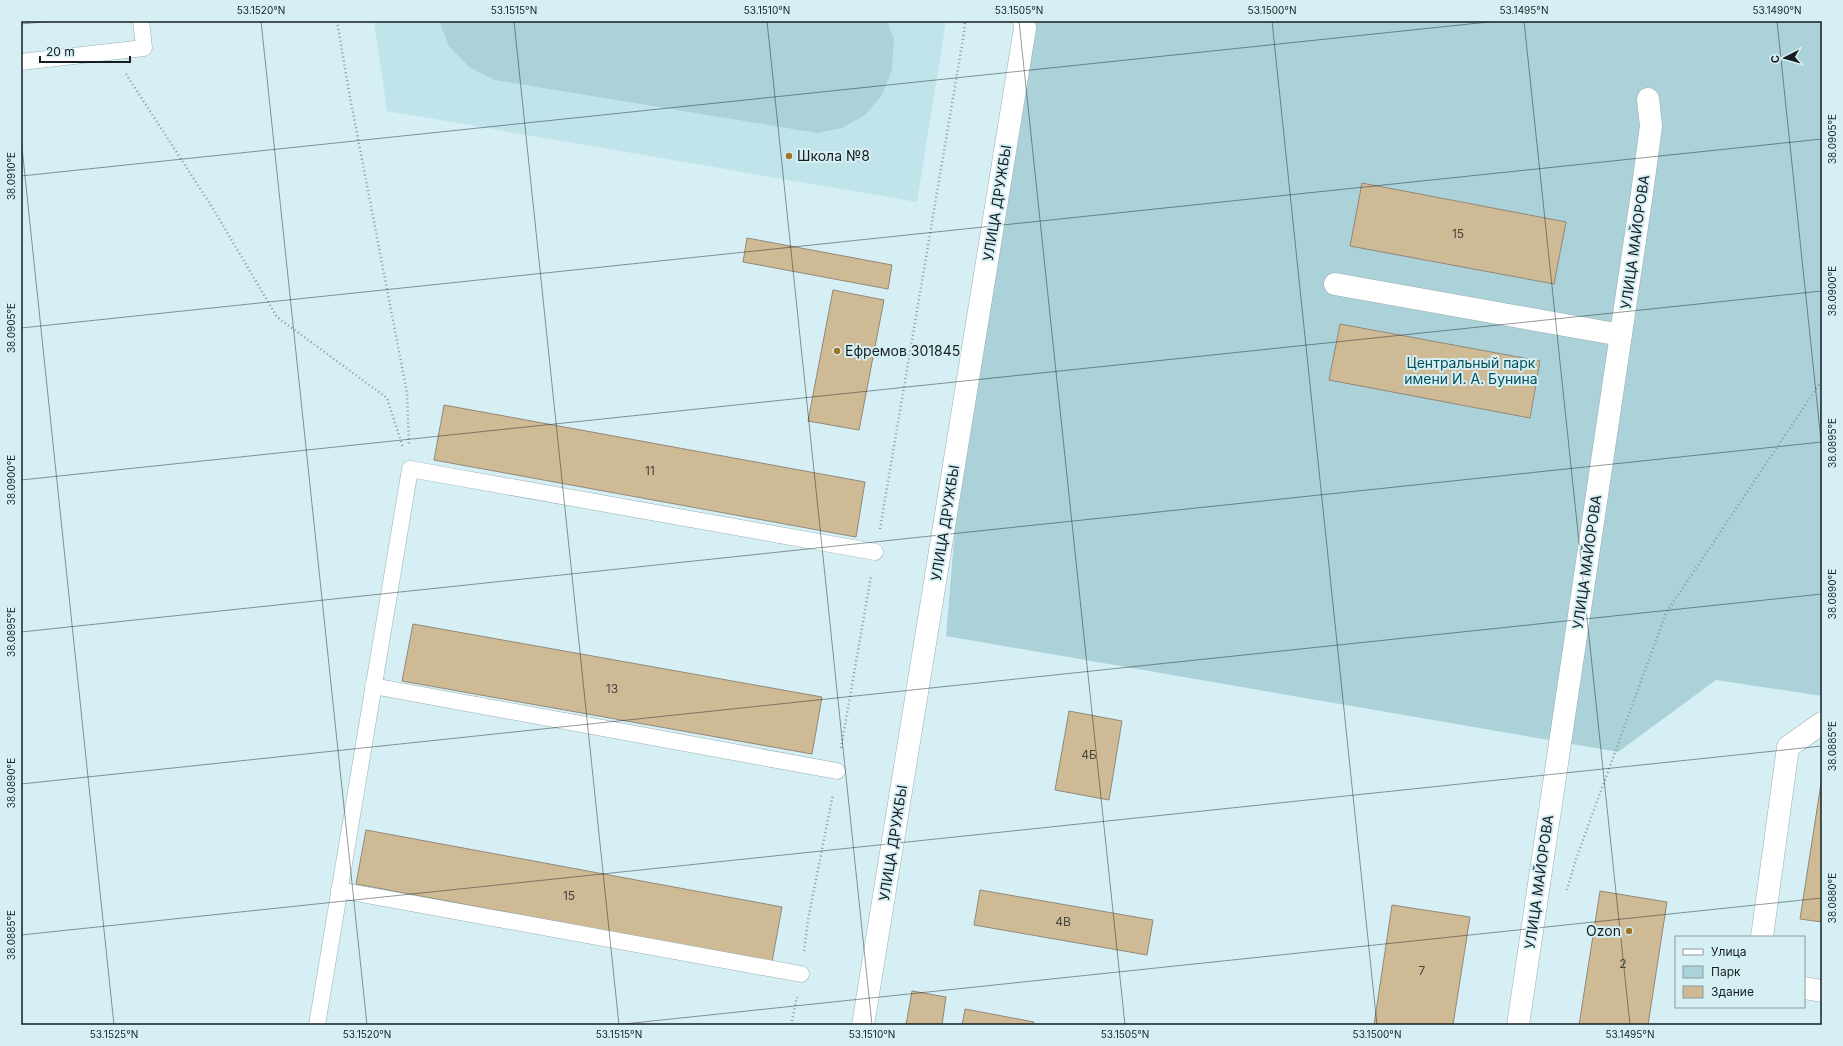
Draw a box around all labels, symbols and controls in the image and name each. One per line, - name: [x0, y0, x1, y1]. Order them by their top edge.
- text: 53.1520°N: [237, 4, 285, 16]
- text: 53.1515°N: [491, 4, 537, 16]
- text: 53.1510°N: [744, 4, 790, 16]
- text: 53.1505°N: [995, 4, 1043, 16]
- text: 53.1500°N: [1248, 4, 1296, 16]
- text: 53.1495°N: [1500, 4, 1548, 16]
- text: 53.1490°N: [1752, 4, 1802, 16]
- scale bar: [40, 38, 130, 64]
- north arrow: [1765, 38, 1805, 78]
- text: 20 m: [46, 44, 75, 59]
- text: С: [1768, 54, 1782, 64]
- text: 38.0905°E: [1826, 114, 1838, 164]
- street label: УЛИЦА ДРУЖБЫ: [979, 144, 1014, 262]
- place label: Школа №8: [797, 147, 870, 164]
- marker: Школа №8: [784, 151, 794, 161]
- text: 38.0910°E: [5, 152, 17, 200]
- street label: УЛИЦА МАЙОРОВА: [1616, 173, 1652, 310]
- house number: 15: [1452, 226, 1464, 241]
- text: 38.0900°E: [1826, 266, 1838, 316]
- text: 38.0905°E: [5, 303, 17, 353]
- place label: Ефремов 301845: [845, 342, 960, 359]
- marker: Ефремов 301845: [832, 346, 842, 356]
- park label: Центральный парк имени И. А. Бунина: [1404, 354, 1538, 387]
- text: 38.0895°E: [1826, 418, 1838, 468]
- text: 38.0900°E: [5, 455, 17, 505]
- house number: 11: [645, 463, 655, 478]
- street label: УЛИЦА ДРУЖБЫ: [927, 464, 962, 582]
- street label: УЛИЦА МАЙОРОВА: [1568, 493, 1604, 630]
- text: 38.0890°E: [1826, 569, 1838, 619]
- text: 38.0895°E: [5, 607, 17, 657]
- house number: 13: [606, 681, 618, 696]
- text: 38.0885°E: [1826, 721, 1838, 771]
- house number: 4Б: [1081, 747, 1097, 762]
- text: 38.0890°E: [5, 758, 17, 808]
- street label: УЛИЦА ДРУЖБЫ: [875, 784, 910, 902]
- street label: УЛИЦА МАЙОРОВА: [1520, 813, 1556, 950]
- text: 38.0880°E: [1826, 873, 1838, 923]
- house number: 15: [563, 888, 575, 903]
- text: 38.0885°E: [5, 910, 17, 960]
- house number: 4В: [1055, 914, 1071, 929]
- place label: Ozon: [1586, 922, 1621, 939]
- marker: Ozon: [1624, 926, 1634, 936]
- legend: [1675, 936, 1805, 1008]
- text: Улица: [1711, 944, 1746, 959]
- house number: 2: [1619, 956, 1627, 971]
- house number: 7: [1419, 963, 1426, 978]
- text: Парк: [1711, 964, 1741, 979]
- text: Здание: [1711, 984, 1754, 999]
- text: 53.1525°N: [90, 1028, 138, 1040]
- text: 53.1520°N: [343, 1028, 391, 1040]
- text: 53.1515°N: [596, 1028, 642, 1040]
- text: 53.1510°N: [849, 1028, 895, 1040]
- text: 53.1505°N: [1101, 1028, 1149, 1040]
- text: 53.1500°N: [1353, 1028, 1401, 1040]
- text: 53.1495°N: [1606, 1028, 1654, 1040]

